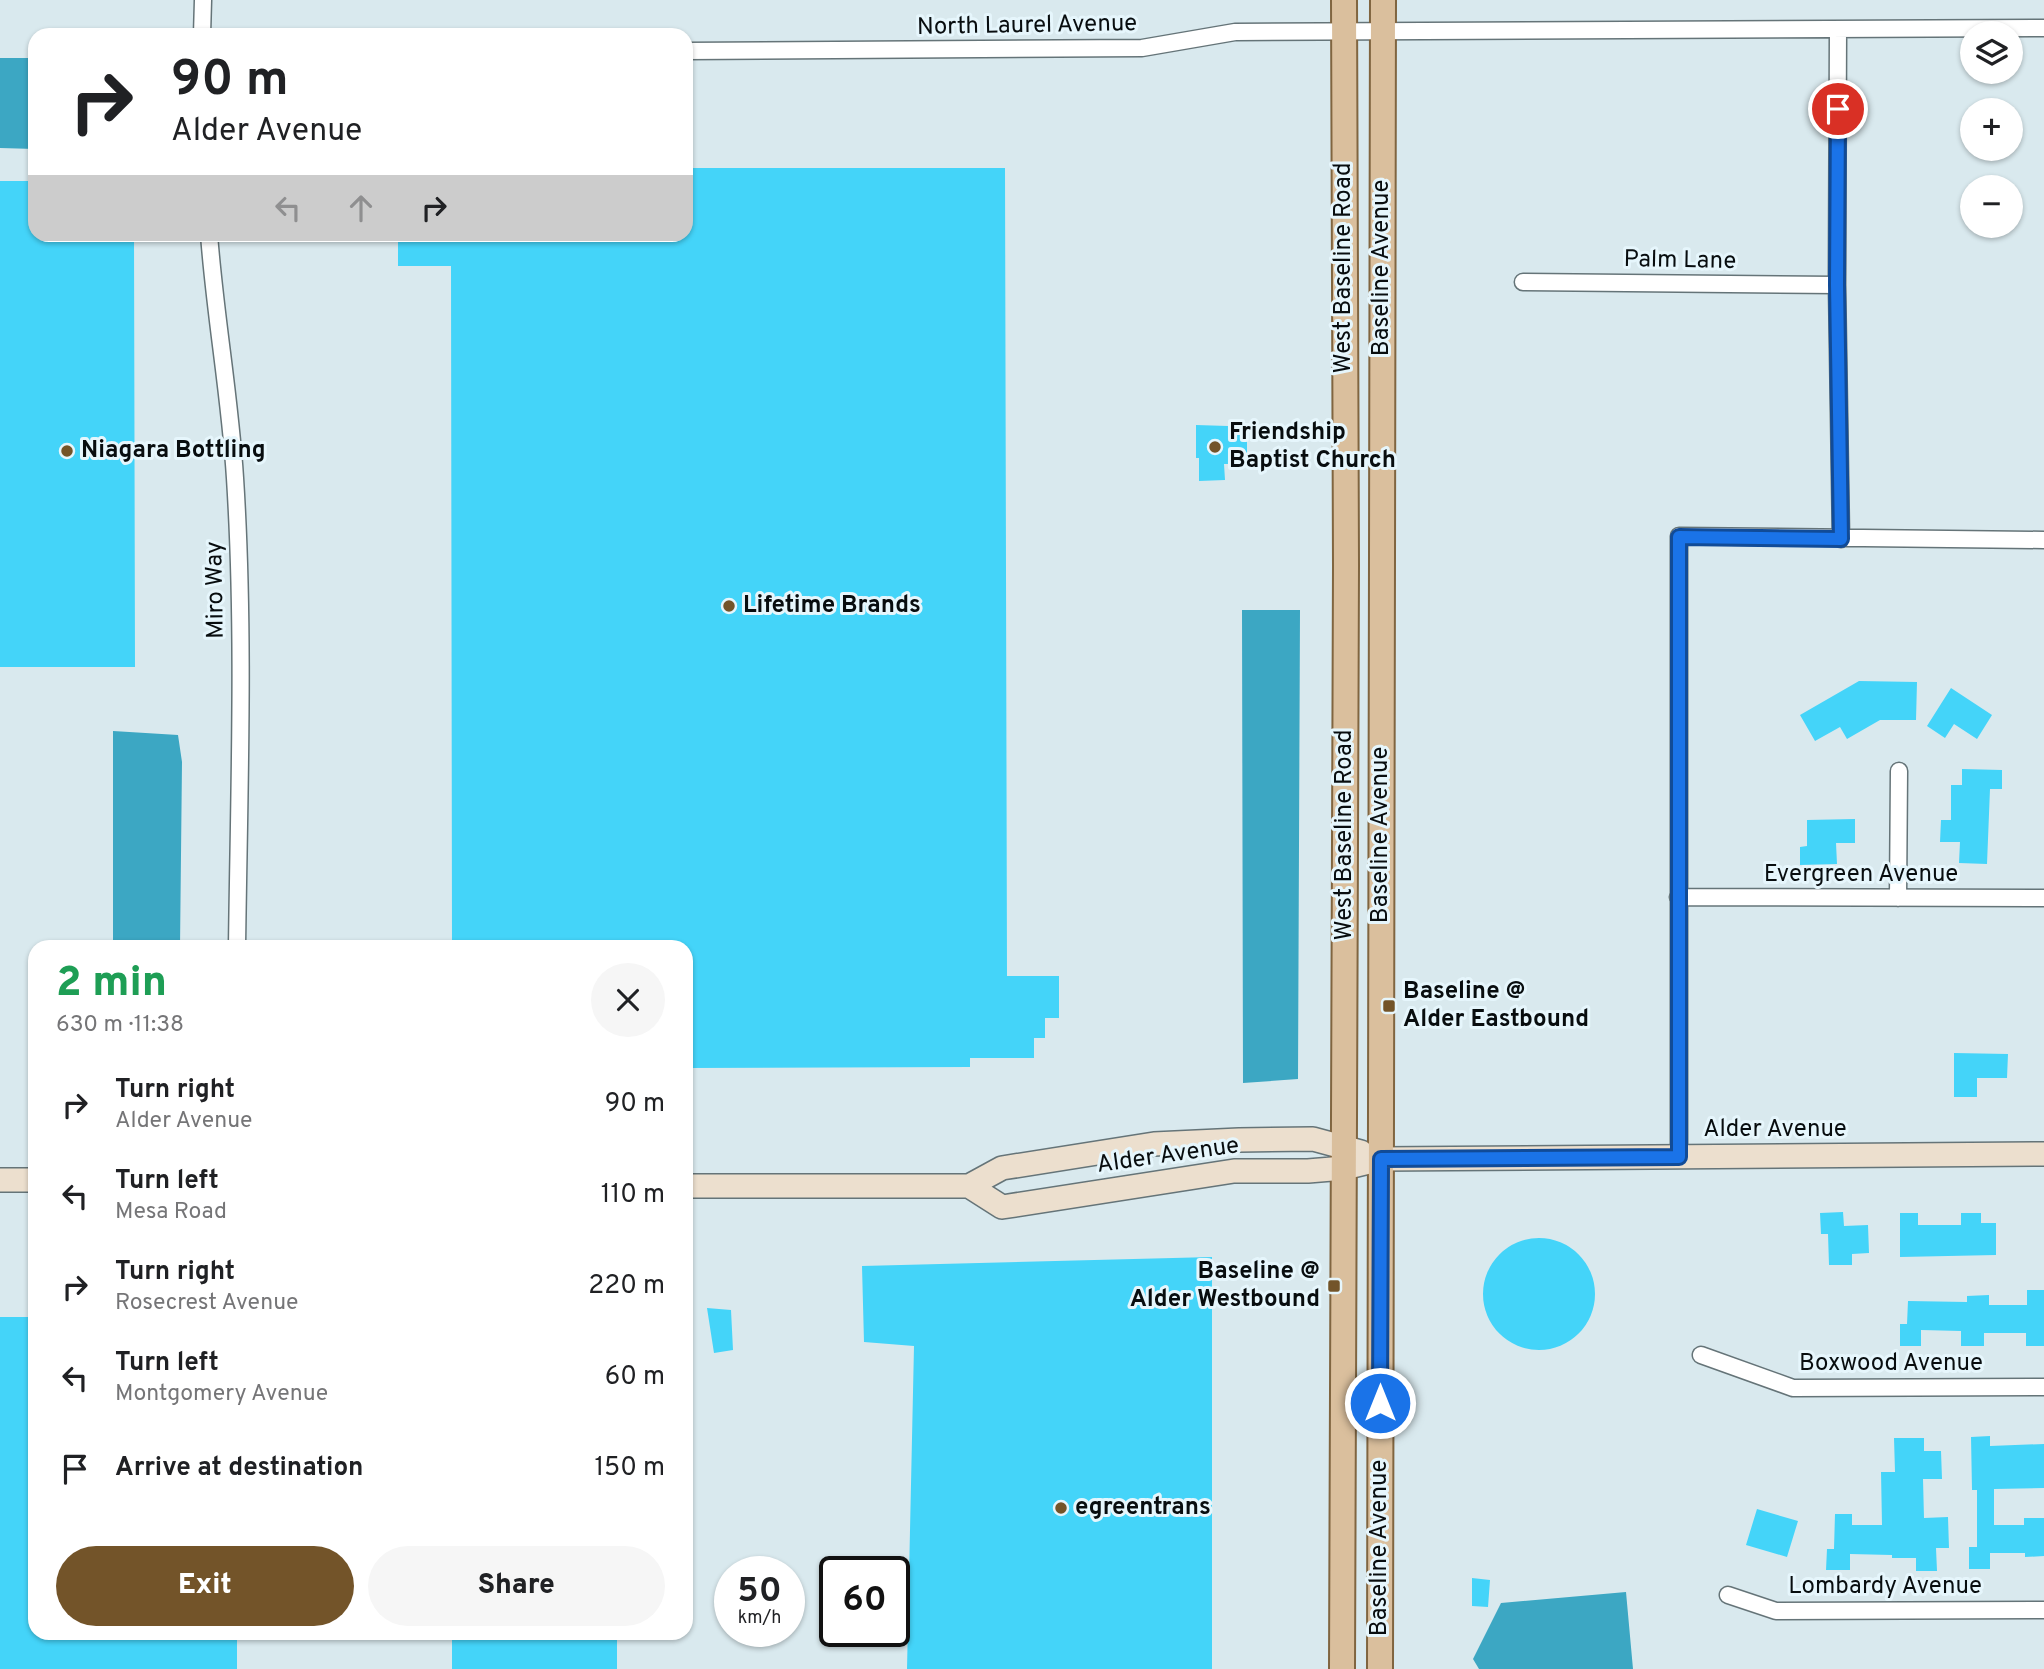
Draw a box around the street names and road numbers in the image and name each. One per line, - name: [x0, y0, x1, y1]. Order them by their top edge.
- street label: North Laurel Avenue: [917, 9, 1137, 43]
- street label: West Baseline Road: [1329, 163, 1359, 373]
- street label: Baseline Avenue: [1367, 180, 1397, 356]
- street label: Palm Lane: [1623, 245, 1737, 277]
- street label: Miro Way: [200, 541, 232, 639]
- street label: West Baseline Road: [1330, 730, 1360, 940]
- street label: Baseline Avenue: [1366, 747, 1396, 923]
- street label: Evergreen Avenue: [1764, 860, 1958, 890]
- street label: Alder Avenue: [1703, 1115, 1847, 1145]
- street label: Alder Avenue: [1095, 1131, 1241, 1181]
- street label: Boxwood Avenue: [1799, 1349, 1983, 1379]
- street label: Baseline Avenue: [1365, 1460, 1395, 1636]
- street label: Lombardy Avenue: [1788, 1572, 1982, 1602]

